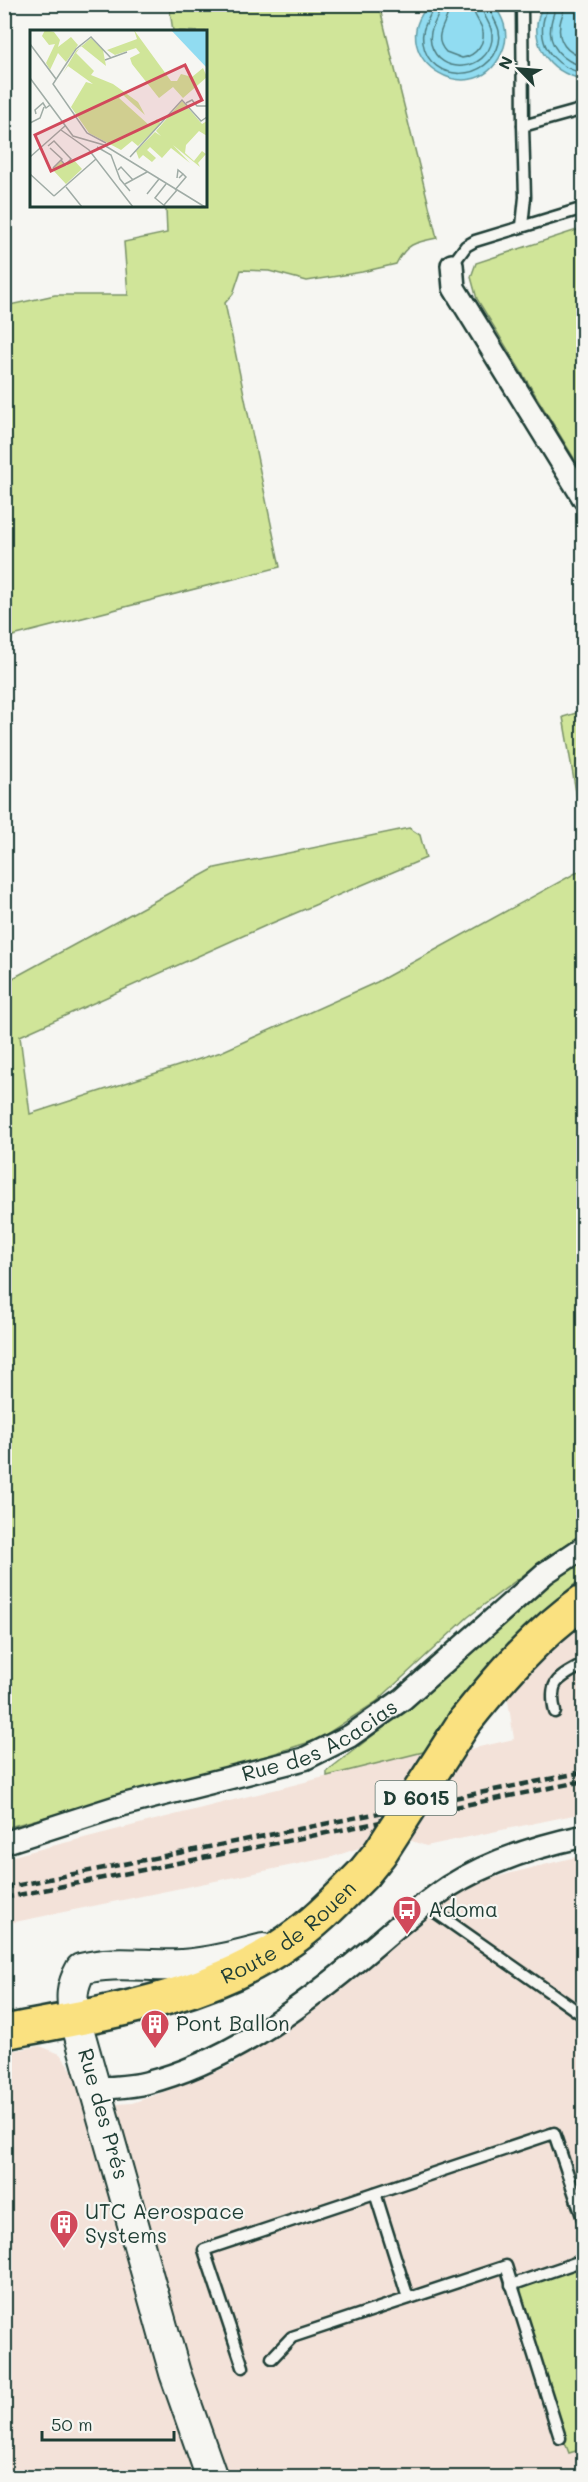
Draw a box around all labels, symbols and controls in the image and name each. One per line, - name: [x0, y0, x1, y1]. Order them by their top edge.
- inset map: [30, 30, 207, 207]
- north arrow: [489, 39, 549, 99]
- text: N: [493, 53, 517, 72]
- street label: Rue des Acacias: [239, 1692, 402, 1786]
- road number: D 6015: [376, 1781, 456, 1815]
- street label: Route de Rouen: [216, 1874, 361, 1989]
- bus stop icon: Adoma: [391, 1894, 423, 1936]
- place label: Adoma: [428, 1895, 498, 1922]
- building icon: Pont Ballon: [139, 2008, 171, 2050]
- place label: Pont Ballon: [176, 2009, 290, 2036]
- street label: Rue des Prés: [73, 2045, 136, 2182]
- place label: UTC Aerospace Systems: [85, 2197, 245, 2248]
- building icon: UTC Aerospace Systems: [48, 2208, 80, 2250]
- scale bar: [42, 2404, 174, 2442]
- text: 50 m: [51, 2412, 93, 2436]

